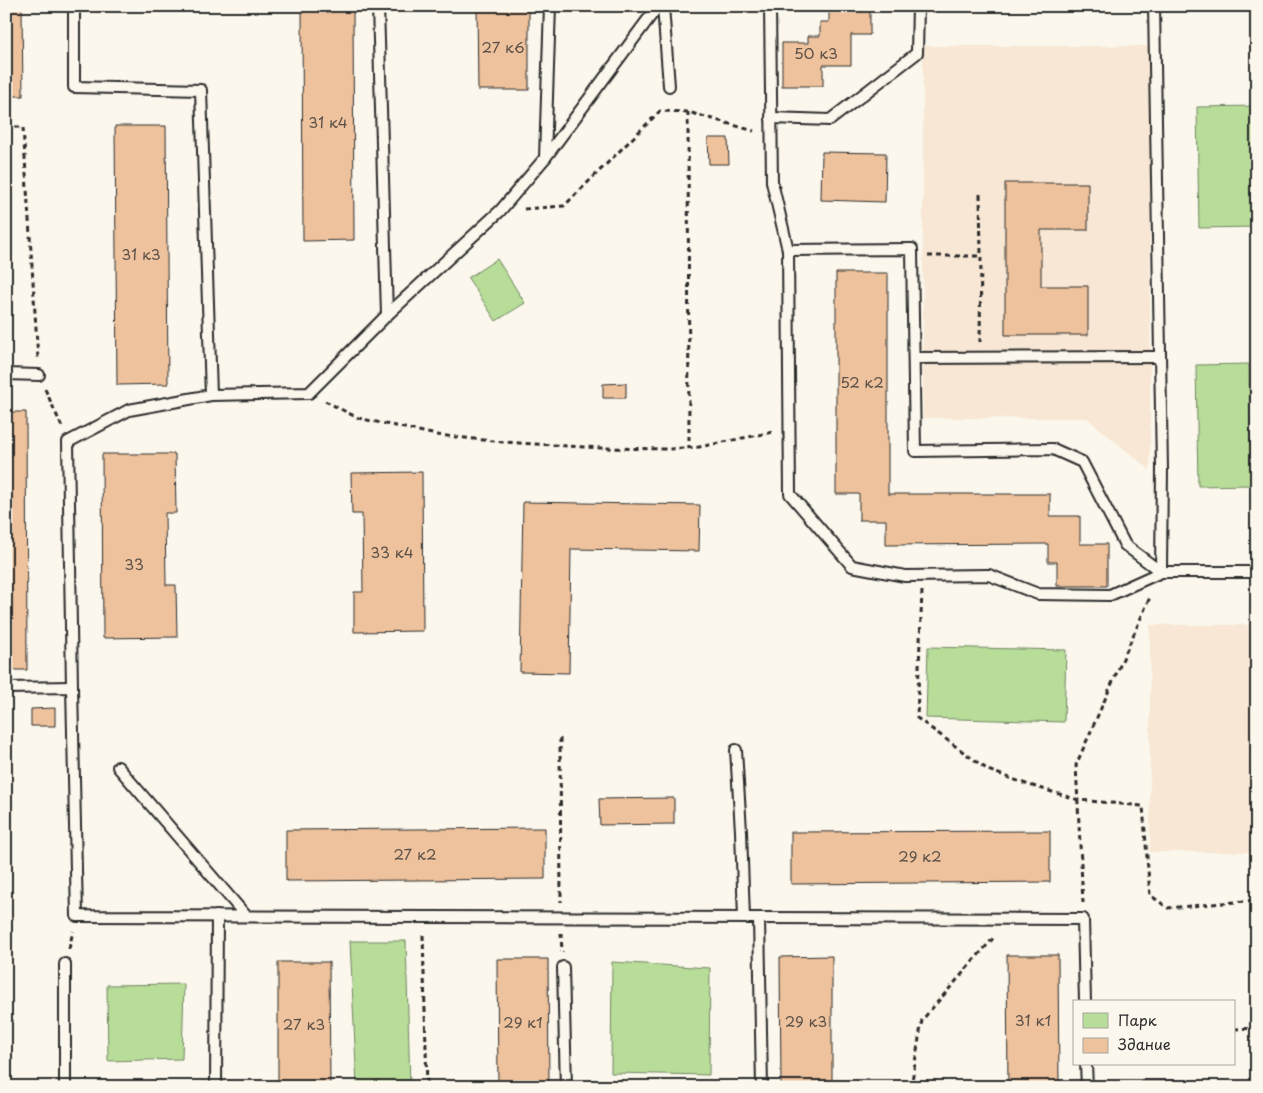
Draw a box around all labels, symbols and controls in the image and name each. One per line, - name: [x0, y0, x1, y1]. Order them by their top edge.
- house number: 27 к6: [481, 35, 525, 58]
- house number: 50 к3: [794, 41, 838, 64]
- house number: 31 к4: [308, 110, 348, 133]
- house number: 31 к3: [121, 242, 161, 265]
- house number: 52 к2: [840, 370, 884, 393]
- house number: 33 к4: [370, 540, 414, 563]
- house number: 33: [124, 552, 144, 575]
- house number: 27 к2: [393, 842, 437, 865]
- house number: 29 к2: [898, 844, 942, 867]
- legend: [1073, 1000, 1236, 1066]
- house number: 31 к1: [1015, 1008, 1051, 1031]
- text: Парк: [1118, 1008, 1157, 1031]
- house number: 29 к3: [785, 1009, 827, 1032]
- house number: 29 к1: [503, 1010, 543, 1033]
- house number: 27 к3: [283, 1012, 325, 1035]
- text: Здание: [1118, 1032, 1171, 1055]

